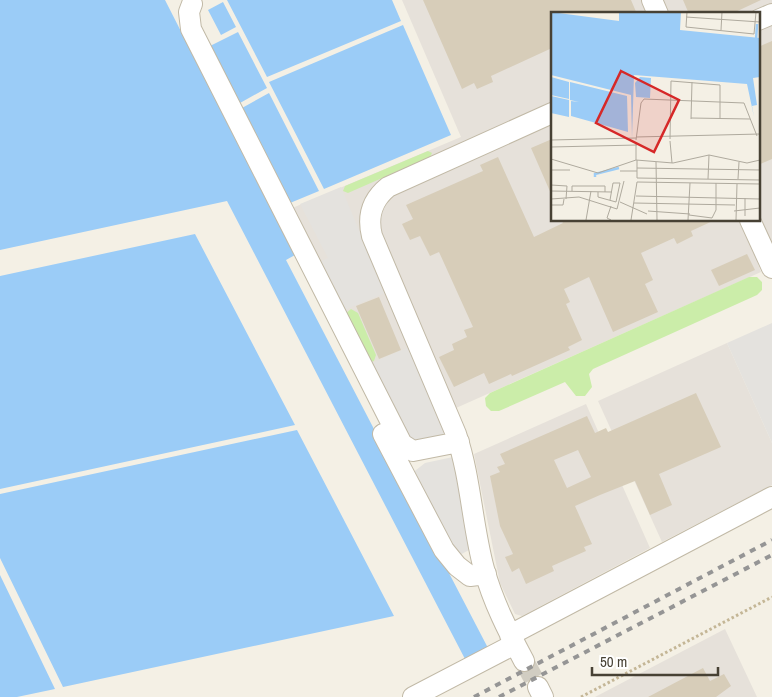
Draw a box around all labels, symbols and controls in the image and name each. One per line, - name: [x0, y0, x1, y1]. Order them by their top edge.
- inset map: [551, 12, 760, 221]
- scale bar: [592, 644, 718, 676]
- text: 50 m: [600, 651, 627, 672]

